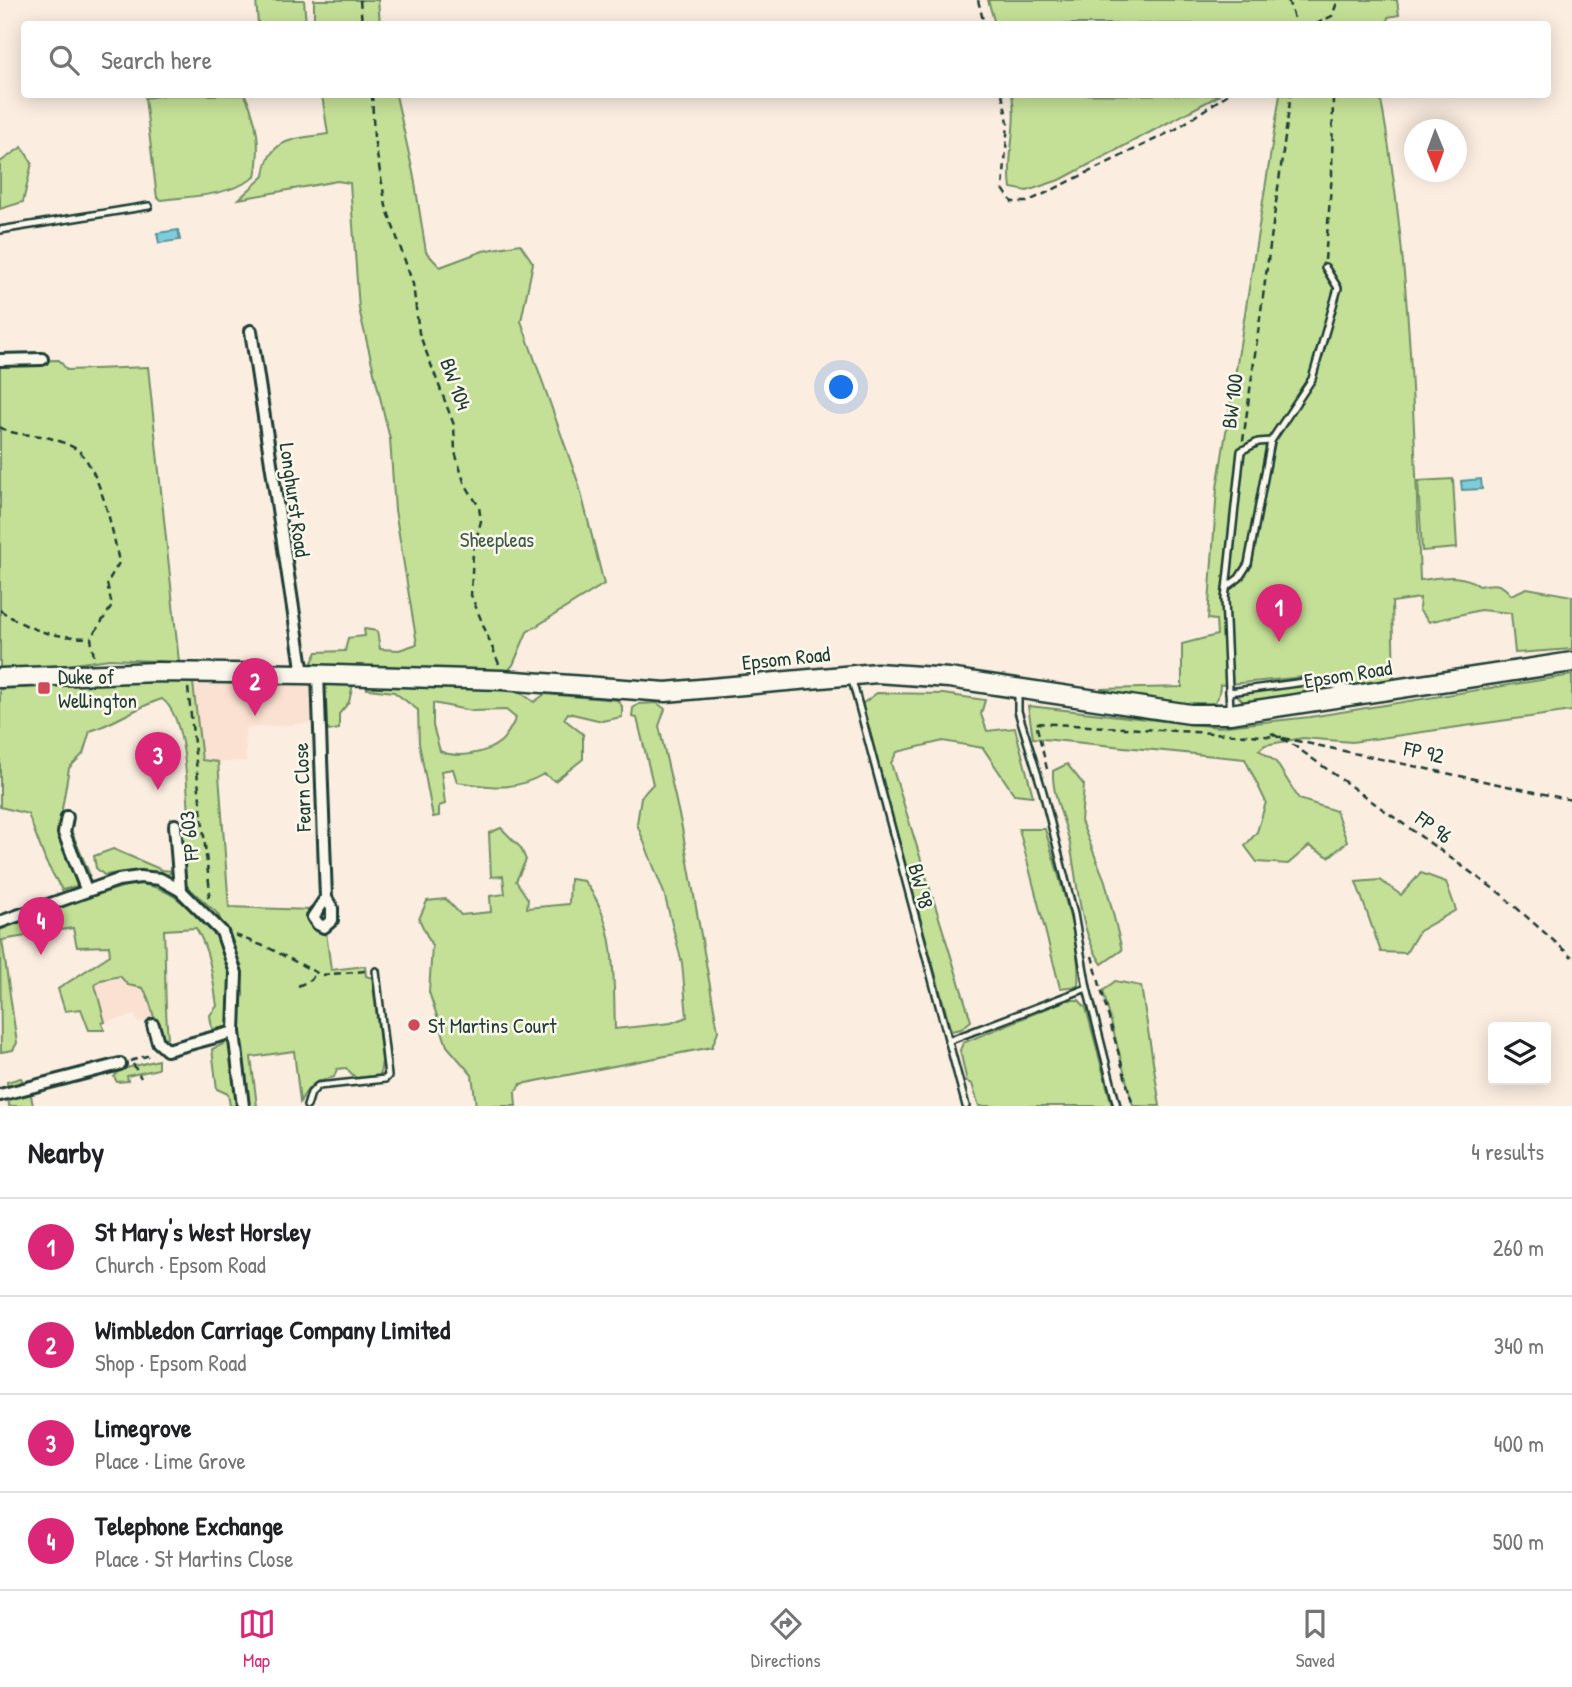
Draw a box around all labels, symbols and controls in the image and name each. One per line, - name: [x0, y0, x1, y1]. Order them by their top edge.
- search box: [21, 21, 1551, 98]
- icon: search: [45, 41, 83, 79]
- text: Search here: [101, 42, 212, 77]
- north arrow: [1404, 119, 1467, 182]
- street label: BW 104: [433, 354, 479, 414]
- your location: [824, 370, 858, 404]
- street label: BW 100: [1214, 372, 1250, 430]
- street label: Longhurst Road: [273, 441, 317, 559]
- park label: Sheepleas: [460, 525, 534, 554]
- pin: 1: [1256, 584, 1302, 642]
- street label: Epsom Road: [741, 639, 831, 677]
- street label: Epsom Road: [1302, 653, 1394, 695]
- pin: 2: [232, 658, 278, 716]
- place label: Duke of Wellington: [58, 662, 137, 715]
- marker: Duke of Wellington: [36, 680, 52, 696]
- pin: 3: [135, 732, 181, 790]
- street label: FP 92: [1400, 733, 1447, 770]
- street label: Fearn Close: [286, 742, 318, 833]
- street label: FP 96: [1409, 803, 1458, 850]
- street label: FP 603: [172, 810, 206, 863]
- street label: BW 98: [901, 860, 941, 912]
- pin: 4: [18, 897, 64, 955]
- place label: St Martins Court: [428, 1011, 557, 1040]
- marker: St Martins Court: [406, 1017, 422, 1033]
- map controls: [1488, 1022, 1551, 1085]
- button: layers: [1488, 1022, 1551, 1085]
- text: Nearby: [28, 1132, 104, 1172]
- text: 4 results: [1471, 1136, 1544, 1167]
- text: St Mary's West Horsley: [95, 1214, 311, 1249]
- text: 1: [47, 1232, 55, 1263]
- text: 260 m: [1493, 1232, 1544, 1263]
- text: Church · Epsom Road: [95, 1249, 266, 1280]
- text: Wimbledon Carriage Company Limited: [95, 1312, 450, 1347]
- text: 2: [46, 1330, 56, 1361]
- text: 340 m: [1494, 1330, 1544, 1361]
- text: Shop · Epsom Road: [95, 1347, 246, 1378]
- text: Limegrove: [95, 1410, 191, 1445]
- text: 3: [46, 1428, 56, 1459]
- text: 400 m: [1494, 1428, 1544, 1459]
- text: Place · Lime Grove: [95, 1445, 246, 1476]
- text: Telephone Exchange: [95, 1508, 283, 1543]
- text: 4: [47, 1526, 55, 1557]
- text: 500 m: [1493, 1526, 1544, 1557]
- text: Place · St Martins Close: [95, 1543, 293, 1574]
- tab: Map: [238, 1605, 276, 1673]
- tab: Directions: [751, 1605, 821, 1673]
- tab: Saved: [1296, 1605, 1334, 1673]

